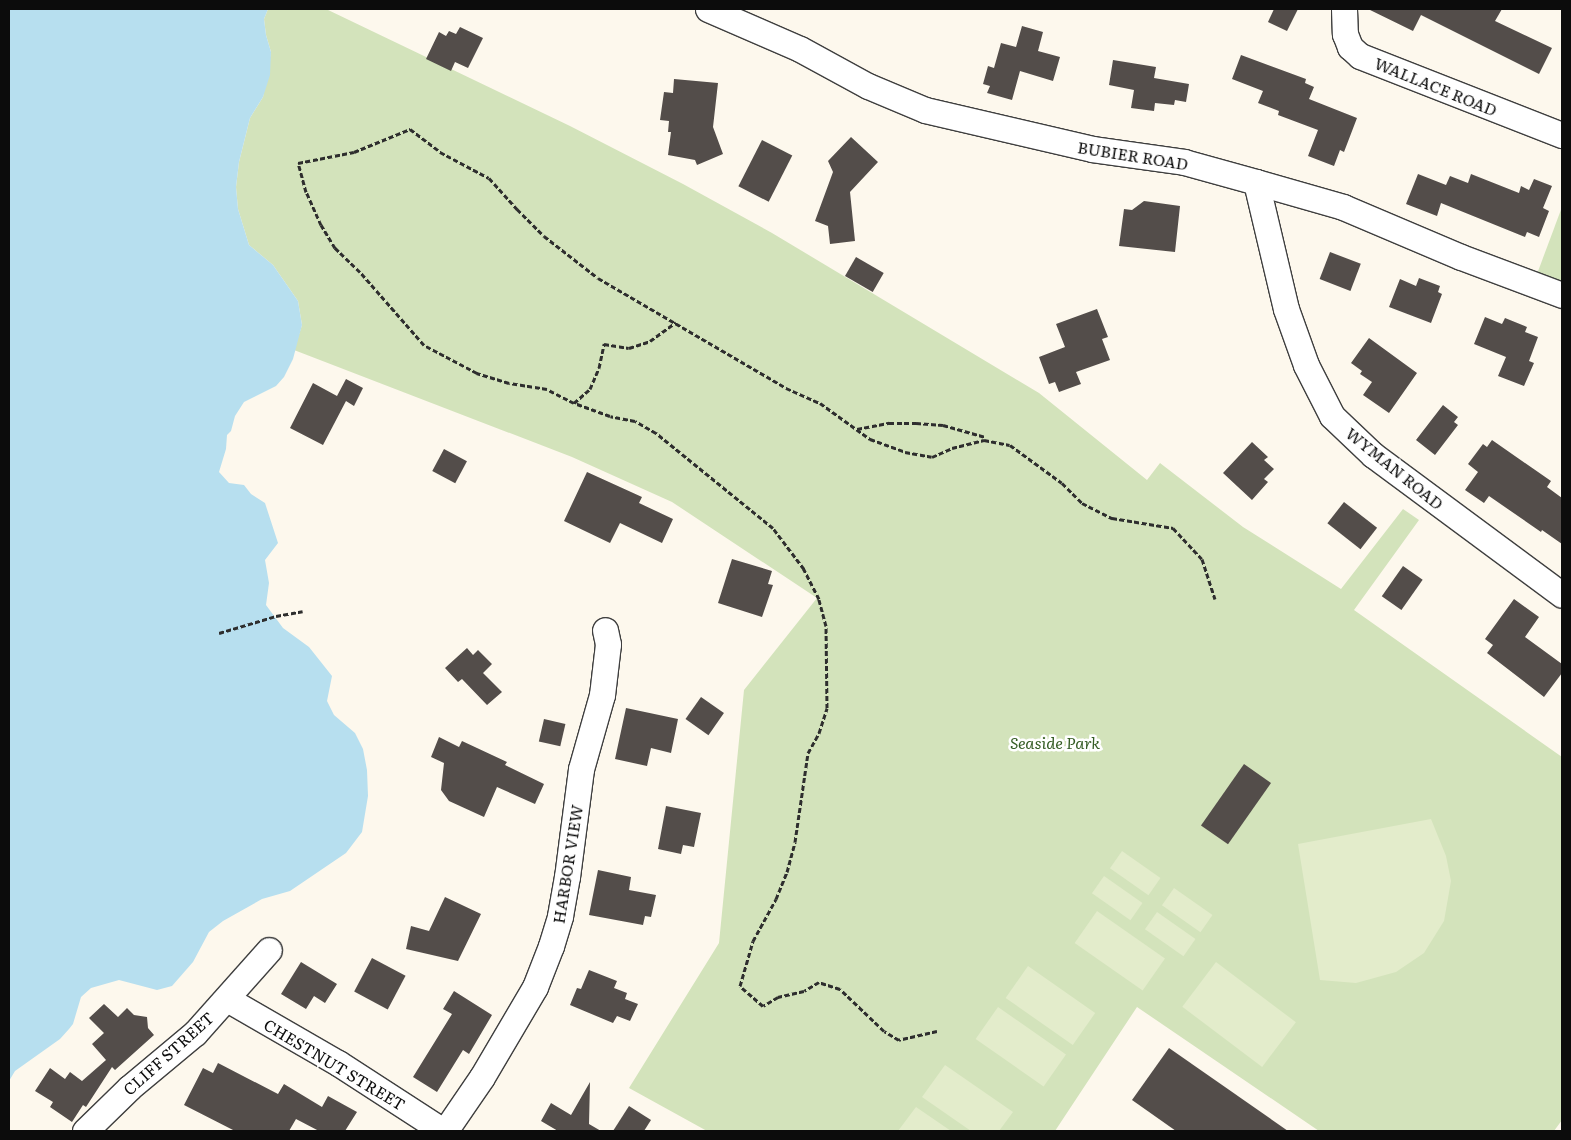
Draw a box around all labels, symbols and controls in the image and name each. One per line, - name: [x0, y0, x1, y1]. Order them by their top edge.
- street label: WALLACE ROAD: [1372, 53, 1500, 119]
- street label: BUBIER ROAD: [1076, 137, 1190, 173]
- street label: WYMAN ROAD: [1343, 423, 1447, 513]
- park label: Seaside Park: [1010, 732, 1100, 752]
- street label: HARBOR VIEW: [548, 803, 586, 925]
- street label: CLIFF STREET: [119, 1007, 217, 1099]
- street label: CHESTNUT STREET: [261, 1014, 409, 1114]

